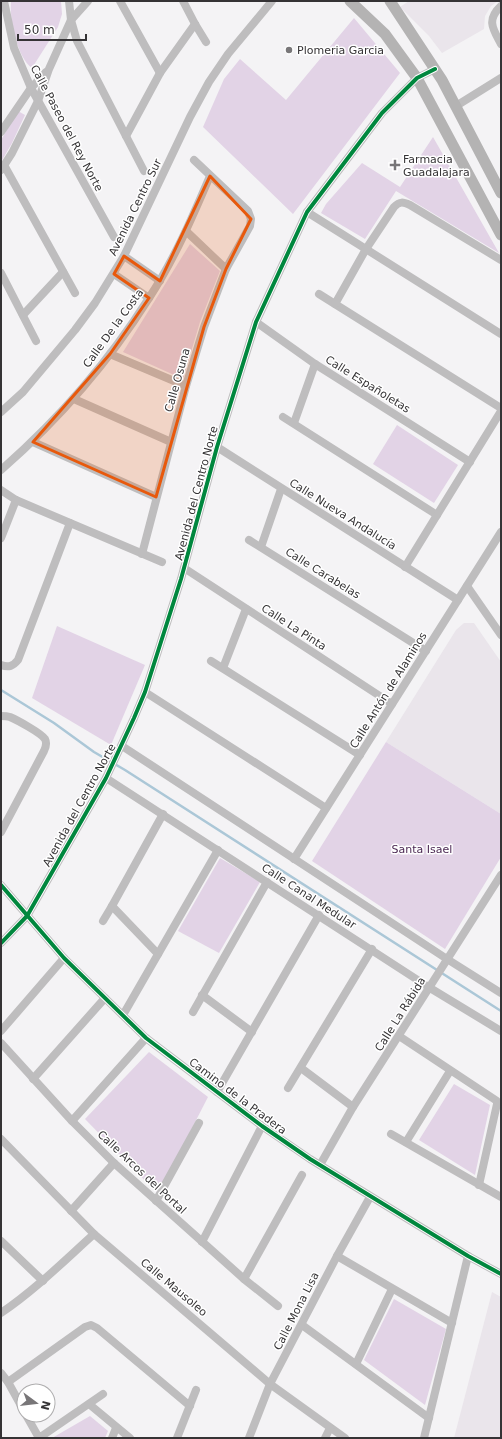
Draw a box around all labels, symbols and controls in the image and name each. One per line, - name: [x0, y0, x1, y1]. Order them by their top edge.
- scale bar: [18, 16, 86, 42]
- text: 50 m: [24, 23, 55, 37]
- place label: Plomeria Garcia: [297, 44, 384, 57]
- marker: Plomeria Garcia: [284, 45, 294, 55]
- street label: Calle Paseo del Rey Norte: [28, 63, 106, 194]
- place label: Farmacia Guadalajara: [403, 153, 470, 179]
- street label: Avenida Centro Sur: [106, 156, 165, 258]
- marker: Farmacia Guadalajara: [390, 160, 400, 170]
- street label: Calle De la Costa: [81, 286, 146, 370]
- street label: Calle Osuna: [162, 347, 193, 414]
- street label: Calle Españoletas: [323, 353, 413, 416]
- street label: Avenida del Centro Norte: [172, 424, 221, 562]
- street label: Calle Nueva Andalucía: [287, 476, 399, 553]
- street label: Calle Carabelas: [283, 545, 363, 602]
- street label: Calle La Pinta: [259, 602, 329, 653]
- street label: Calle Antón de Alaminos: [347, 630, 430, 751]
- street label: Avenida del Centro Norte: [40, 741, 119, 869]
- park label: Santa Isael: [392, 843, 452, 856]
- street label: Calle Canal Medular: [259, 861, 359, 932]
- street label: Calle La Rábida: [372, 975, 428, 1054]
- street label: Camino de la Pradera: [186, 1056, 289, 1137]
- street label: Calle Arcos del Portal: [95, 1128, 189, 1217]
- street label: Calle Mausoleo: [138, 1256, 210, 1319]
- street label: Calle Mona Lisa: [271, 1270, 322, 1352]
- north arrow: [16, 1383, 56, 1423]
- text: N: [38, 1399, 53, 1412]

